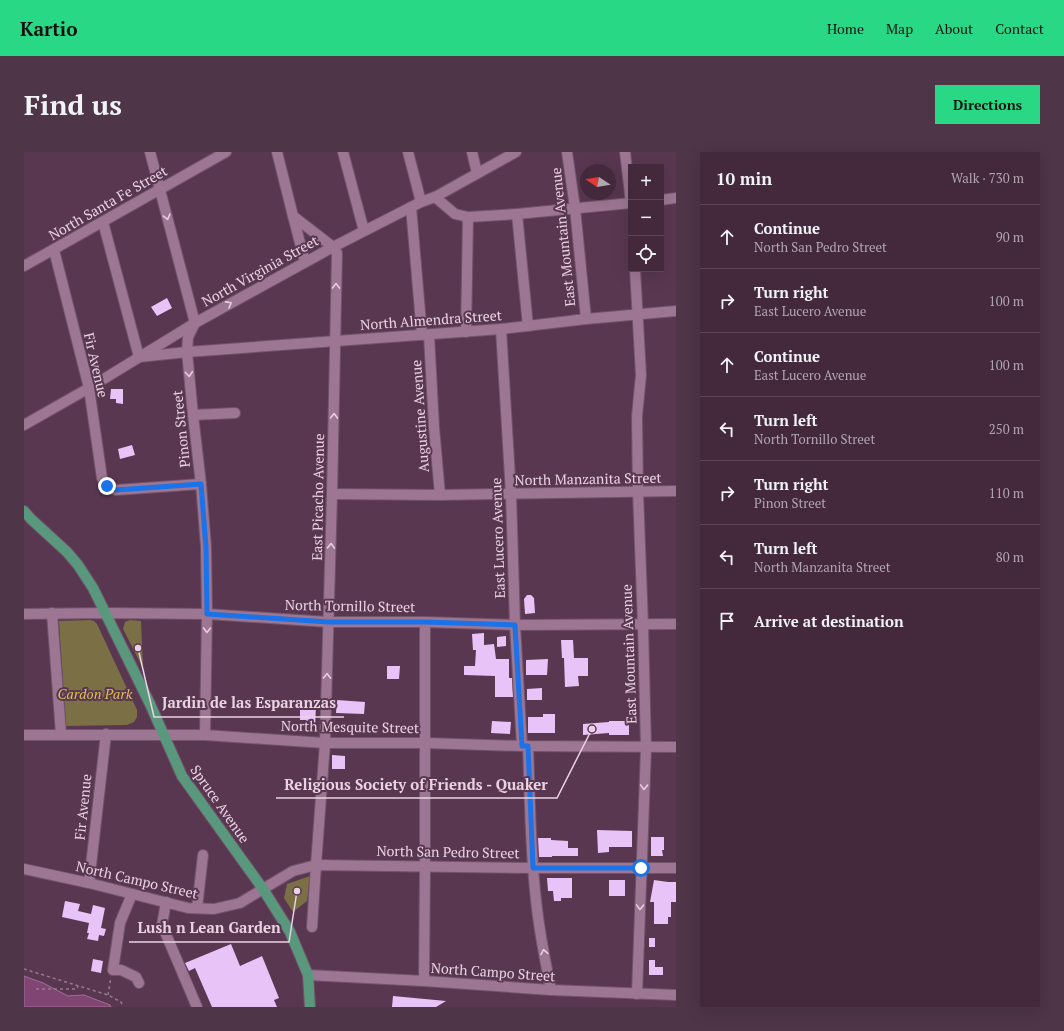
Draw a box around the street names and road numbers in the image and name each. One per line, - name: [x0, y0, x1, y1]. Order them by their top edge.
- street label: North Santa Fe Street: [45, 160, 171, 244]
- street label: East Mountain Avenue: [546, 167, 579, 308]
- street label: North Virginia Street: [198, 230, 322, 311]
- street label: North Almendra Street: [359, 305, 503, 334]
- street label: Fir Avenue: [80, 331, 113, 399]
- street label: Augustine Avenue: [406, 359, 433, 473]
- street label: Pinon Street: [167, 389, 194, 469]
- street label: East Picacho Avenue: [307, 433, 328, 561]
- street label: North Manzanita Street: [514, 468, 663, 489]
- street label: East Lucero Avenue: [486, 477, 509, 599]
- street label: East Mountain Avenue: [617, 584, 640, 724]
- street label: North Tornillo Street: [285, 595, 416, 616]
- street label: North Mesquite Street: [281, 716, 420, 737]
- street label: Spruce Avenue: [186, 761, 254, 846]
- street label: Fir Avenue: [70, 773, 95, 841]
- street label: North San Pedro Street: [376, 841, 521, 862]
- street label: North Campo Street: [74, 856, 201, 903]
- street label: North Campo Street: [430, 958, 557, 985]

